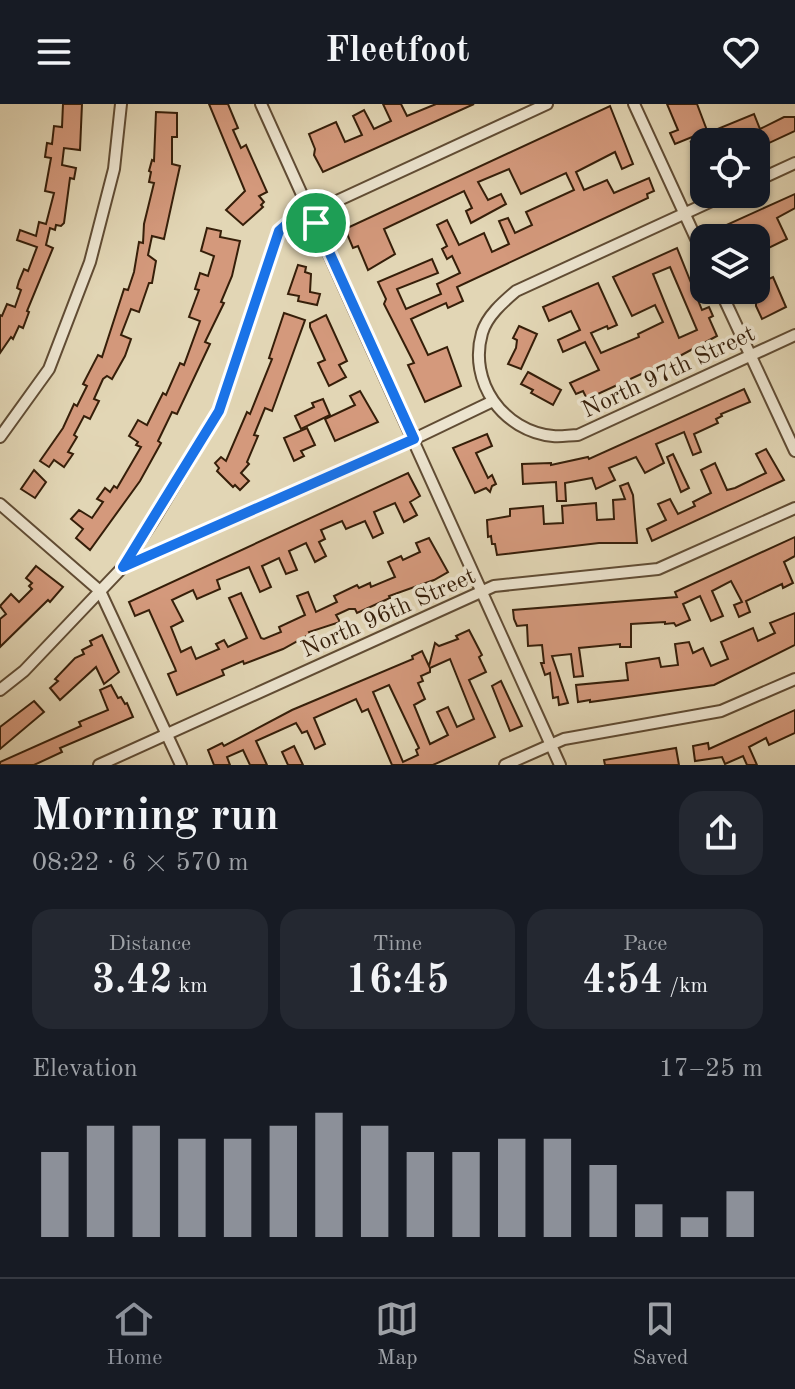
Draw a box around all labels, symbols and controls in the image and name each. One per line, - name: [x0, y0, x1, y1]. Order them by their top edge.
- icon: menu: [32, 30, 76, 74]
- icon: heart: [719, 30, 763, 74]
- text: Fleetfoot: [325, 34, 470, 70]
- map controls: [690, 128, 770, 304]
- button: locate: [690, 128, 770, 208]
- pin: [282, 189, 350, 257]
- icon: arrive: [294, 201, 338, 245]
- button: layers: [690, 224, 770, 304]
- street label: North 97th Street: [579, 322, 759, 423]
- street label: North 96th Street: [298, 565, 480, 663]
- button: share: [679, 791, 763, 875]
- text: Morning run: [32, 795, 279, 839]
- text: 08:22 · 6 × 570 m: [32, 850, 249, 876]
- text: Distance: [108, 933, 191, 955]
- text: Time: [373, 933, 422, 955]
- text: Pace: [623, 933, 667, 955]
- text: 3.42: [92, 962, 173, 1002]
- text: 16:45: [345, 962, 449, 1002]
- text: 4:54: [582, 962, 663, 1002]
- text: km: [173, 975, 208, 997]
- text: /km: [663, 975, 708, 997]
- text: Elevation: [32, 1056, 138, 1082]
- text: 17–25 m: [659, 1056, 763, 1082]
- tab: Home: [107, 1297, 162, 1372]
- tab: Map: [375, 1297, 419, 1372]
- tab: Saved: [632, 1297, 688, 1372]

